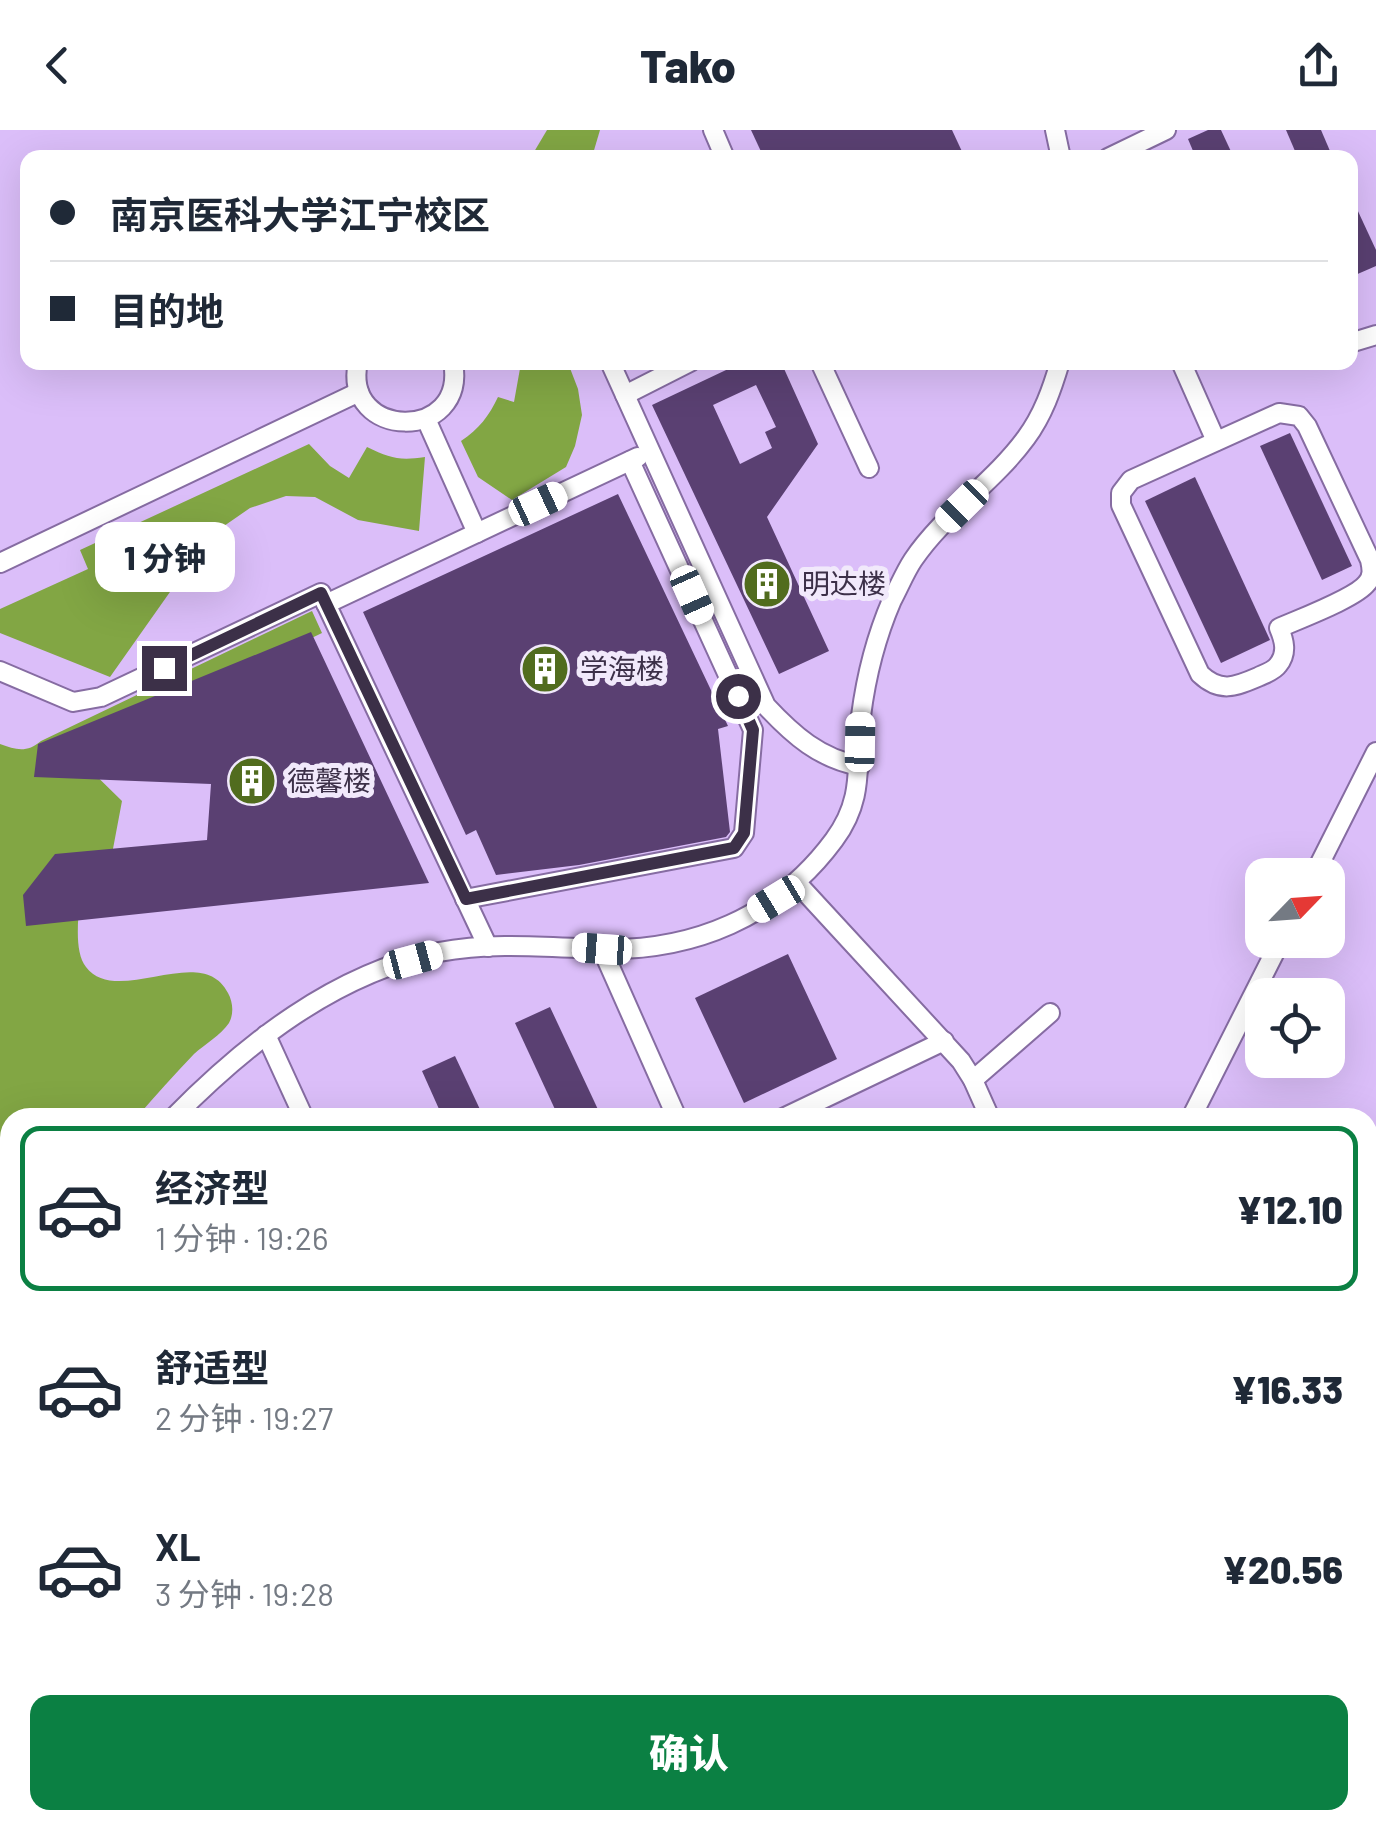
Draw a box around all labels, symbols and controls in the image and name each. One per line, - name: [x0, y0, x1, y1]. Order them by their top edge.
- icon: back: [30, 38, 85, 93]
- text: Tako: [640, 38, 736, 92]
- icon: share: [1291, 38, 1346, 93]
- text: 南京医科大学江宁校区: [110, 191, 490, 237]
- text: 目的地: [110, 287, 224, 333]
- car: [930, 474, 994, 538]
- car: [504, 478, 572, 530]
- callout: 1 分钟: [94, 523, 234, 593]
- text: 1 分钟: [124, 538, 206, 576]
- building icon: 明达楼: [741, 558, 793, 610]
- car: [666, 561, 718, 629]
- place label: 明达楼: [802, 566, 886, 600]
- building icon: 学海楼: [519, 643, 571, 695]
- route end: [142, 646, 187, 691]
- place label: 学海楼: [580, 651, 664, 685]
- route start: [716, 674, 761, 719]
- car: [844, 712, 876, 772]
- building icon: 德馨楼: [226, 755, 278, 807]
- place label: 德馨楼: [287, 763, 371, 797]
- north arrow: [1245, 858, 1345, 958]
- map controls: [1245, 858, 1345, 1078]
- car: [743, 871, 809, 927]
- car: [571, 932, 633, 966]
- car: [380, 938, 446, 982]
- button: locate: [1245, 978, 1345, 1078]
- icon: car: [35, 1164, 125, 1254]
- text: 经济型: [155, 1164, 269, 1210]
- text: ¥12.10: [1237, 1186, 1343, 1232]
- text: 1 分钟 · 19:26: [155, 1218, 328, 1256]
- icon: car: [35, 1344, 125, 1434]
- text: 舒适型: [155, 1344, 269, 1390]
- text: ¥16.33: [1231, 1366, 1343, 1412]
- text: 2 分钟 · 19:27: [155, 1398, 333, 1436]
- text: XL: [155, 1523, 201, 1569]
- icon: car: [35, 1524, 125, 1614]
- text: ¥20.56: [1222, 1546, 1343, 1592]
- text: 3 分钟 · 19:28: [155, 1574, 334, 1612]
- button: 确认: [30, 1695, 1348, 1810]

